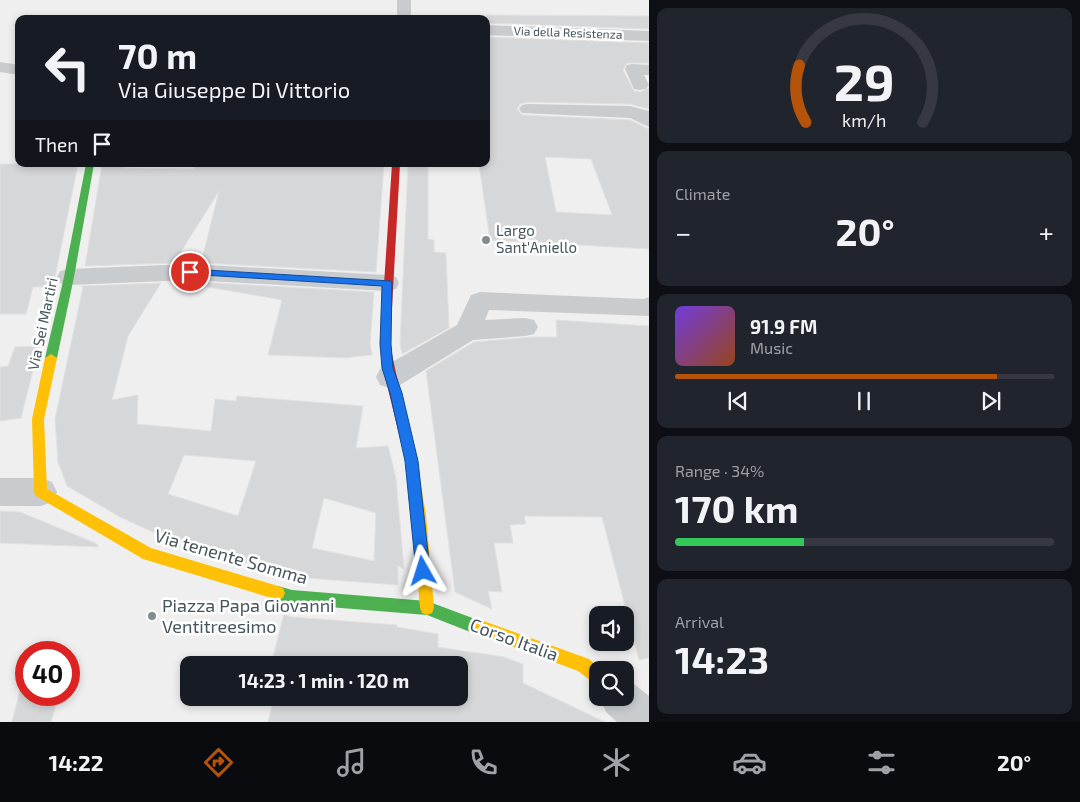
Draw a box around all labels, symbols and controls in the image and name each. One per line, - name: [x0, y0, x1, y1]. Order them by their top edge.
- street label: Via della Resistenza: [513, 23, 623, 41]
- text: 70 m: [118, 34, 197, 76]
- icon: left: [35, 35, 100, 100]
- text: 29: [834, 49, 895, 111]
- text: Via Giuseppe Di Vittorio: [118, 76, 350, 102]
- text: km/h: [842, 109, 887, 131]
- icon: arrive: [88, 130, 116, 158]
- text: Then: [35, 133, 78, 156]
- text: Climate: [675, 184, 730, 203]
- text: 20°: [835, 208, 895, 254]
- text: −: [675, 215, 691, 249]
- text: +: [1039, 215, 1054, 249]
- place label: Largo Sant'Aniello: [496, 221, 577, 256]
- marker: Largo Sant'Aniello: [480, 234, 492, 246]
- pin: [169, 251, 211, 293]
- icon: arrive: [176, 258, 204, 286]
- street label: Via Sei Martiri: [23, 276, 61, 372]
- text: 91.9 FM: [750, 315, 817, 338]
- text: Music: [750, 338, 793, 357]
- icon: previous: [724, 387, 752, 415]
- icon: pause: [850, 387, 878, 415]
- icon: next: [977, 387, 1005, 415]
- text: Range · 34%: [675, 461, 764, 480]
- text: 170 km: [675, 485, 798, 531]
- street label: Via tenente Somma: [152, 524, 310, 588]
- position arrow: [396, 544, 448, 596]
- place label: Piazza Papa Giovanni Ventitreesimo: [162, 594, 335, 637]
- map controls: [589, 606, 634, 706]
- button: sound: [589, 606, 634, 651]
- marker: Piazza Papa Giovanni Ventitreesimo: [146, 610, 158, 622]
- text: Arrival: [675, 612, 724, 631]
- street label: Corso Italia: [467, 613, 561, 665]
- text: 14:23: [675, 636, 769, 682]
- speed limit sign: 40: [15, 641, 80, 706]
- button: search: [589, 661, 634, 706]
- text: 14:23 · 1 min · 120 m: [239, 669, 409, 692]
- icon: directions: [201, 745, 236, 780]
- icon: music: [334, 745, 369, 780]
- icon: phone: [466, 745, 501, 780]
- icon: climate: [599, 745, 634, 780]
- icon: car: [732, 745, 767, 780]
- icon: filters: [864, 745, 899, 780]
- text: 14:22: [49, 749, 104, 775]
- text: 20°: [997, 749, 1031, 775]

